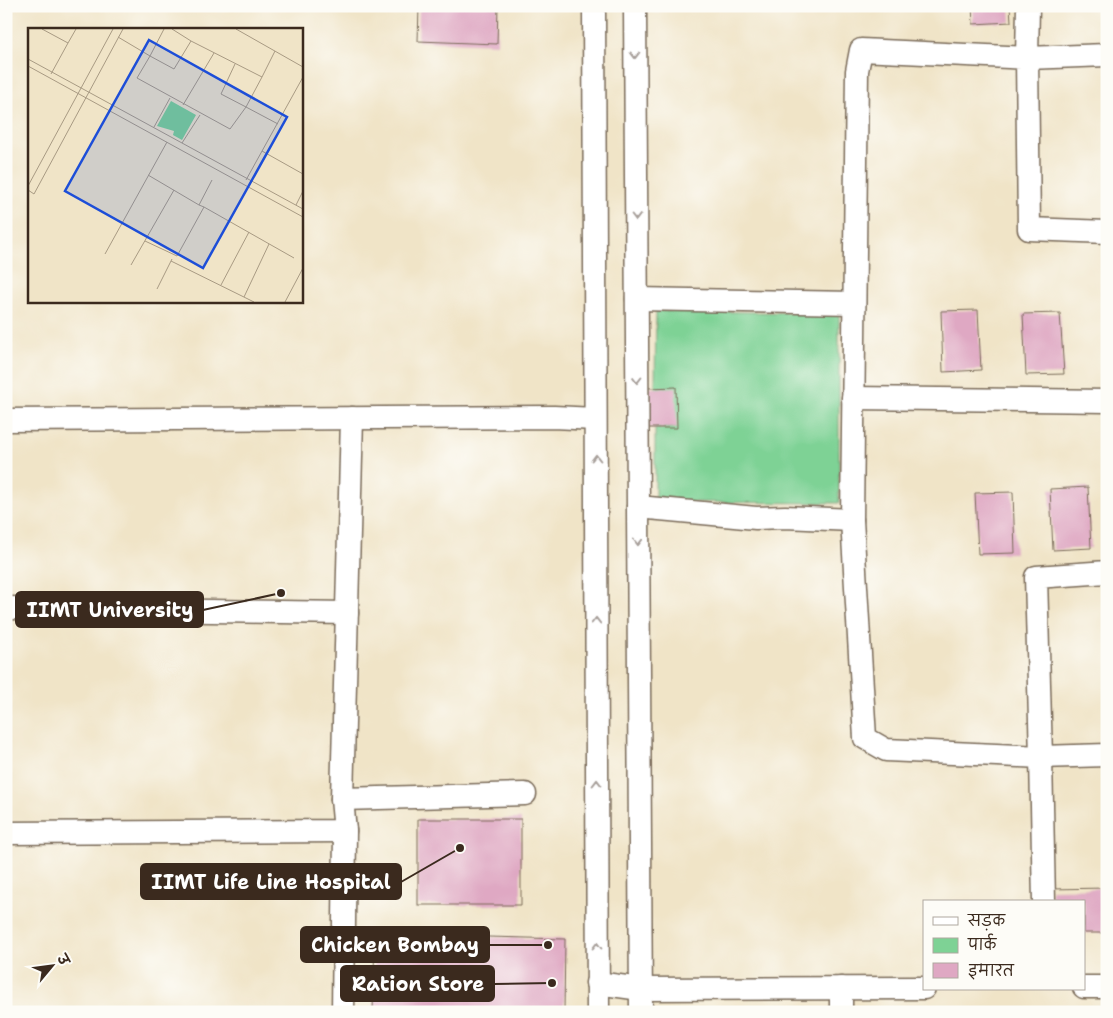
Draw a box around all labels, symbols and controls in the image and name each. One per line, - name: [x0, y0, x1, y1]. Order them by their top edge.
- inset map: [28, 28, 302, 302]
- one-way arrow: [630, 52, 640, 59]
- one-way arrow: [631, 214, 641, 222]
- one-way arrow: [632, 376, 642, 384]
- one-way arrow: [591, 454, 601, 462]
- one-way arrow: [633, 539, 643, 547]
- callout: IIMT University: [16, 592, 203, 627]
- text: IIMT University: [27, 597, 193, 623]
- one-way arrow: [591, 616, 601, 624]
- one-way arrow: [592, 779, 602, 786]
- callout: IIMT Life Line Hospital: [141, 864, 401, 899]
- text: IIMT Life Line Hospital: [151, 869, 391, 895]
- legend: [923, 900, 1086, 990]
- text: सड़क: [967, 911, 1006, 931]
- callout: Chicken Bombay: [301, 927, 489, 962]
- text: Chicken Bombay: [311, 932, 479, 958]
- text: पार्क: [967, 933, 998, 955]
- north arrow: [28, 940, 78, 990]
- one-way arrow: [592, 941, 602, 949]
- text: उ: [52, 950, 74, 970]
- text: इमारत: [968, 961, 1015, 981]
- callout: Ration Store: [341, 966, 494, 1001]
- text: Ration Store: [352, 971, 484, 997]

